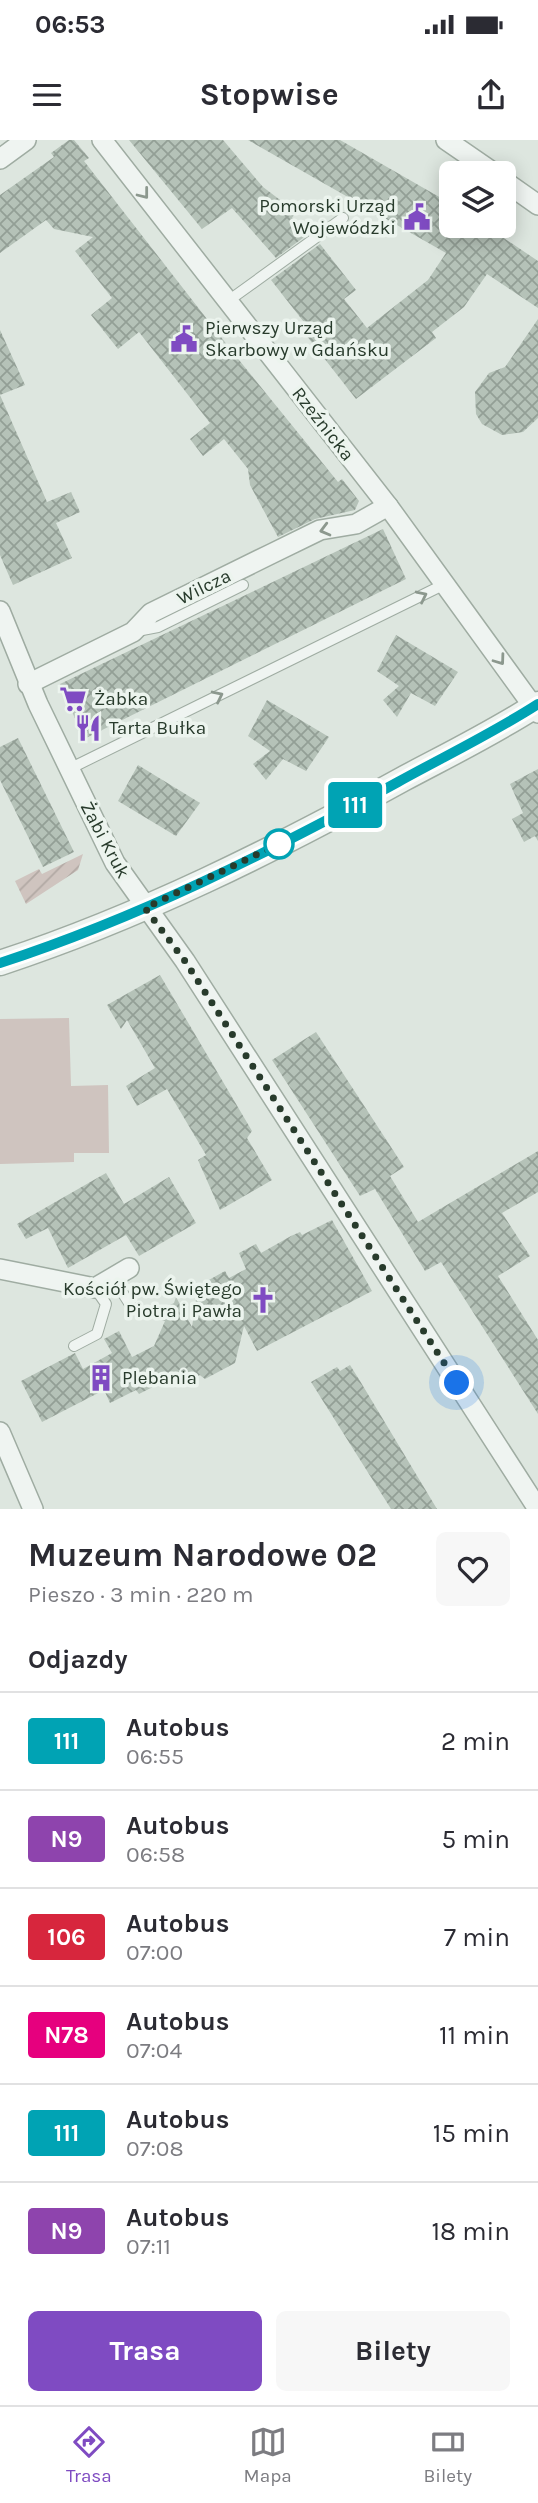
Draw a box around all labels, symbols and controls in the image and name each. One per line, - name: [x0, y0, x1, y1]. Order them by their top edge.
- text: 06:53: [35, 9, 106, 40]
- icon: menu: [28, 76, 66, 114]
- text: Stopwise: [199, 76, 339, 113]
- icon: share: [472, 76, 510, 114]
- map controls: [439, 161, 516, 238]
- button: layers: [439, 161, 516, 238]
- one-way arrow: [135, 186, 148, 198]
- place label: Pomorski Urząd Wojewódzki: [259, 195, 396, 239]
- public building icon: Pomorski Urząd Wojewódzki: [402, 202, 432, 232]
- place label: Pierwszy Urząd Skarbowy w Gdańsku: [205, 317, 389, 361]
- public building icon: Pierwszy Urząd Skarbowy w Gdańsku: [169, 324, 199, 354]
- street label: Rzeźnicka: [287, 383, 359, 465]
- one-way arrow: [319, 522, 331, 536]
- street label: Wilcza: [173, 565, 235, 609]
- one-way arrow: [415, 590, 427, 604]
- one-way arrow: [492, 652, 504, 665]
- supermarket icon: Żabka: [58, 684, 88, 714]
- place label: Żabka: [94, 688, 148, 710]
- one-way arrow: [211, 691, 223, 705]
- restaurant icon: Tarta Bułka: [73, 713, 103, 743]
- place label: Tarta Bułka: [109, 717, 206, 739]
- line badge: 111: [315, 782, 395, 828]
- text: 111: [342, 791, 368, 819]
- street label: Żabi Kruk: [76, 798, 135, 882]
- unlabelled marker: [264, 829, 294, 859]
- place label: Kościół pw. Świętego Piotra i Pawła: [63, 1277, 242, 1322]
- church icon: Kościół pw. Świętego Piotra i Pawła: [248, 1285, 278, 1315]
- building icon: Plebania: [86, 1363, 116, 1393]
- your location: [439, 1365, 474, 1400]
- place label: Plebania: [122, 1367, 197, 1389]
- button: heart: [436, 1532, 510, 1606]
- text: Muzeum Narodowe 02: [28, 1536, 377, 1574]
- text: Pieszo · 3 min · 220 m: [28, 1581, 254, 1608]
- text: Odjazdy: [28, 1644, 128, 1675]
- text: Autobus: [126, 1712, 230, 1743]
- text: 2 min: [441, 1726, 510, 1757]
- text: 111: [54, 1727, 79, 1755]
- text: 06:55: [126, 1743, 184, 1770]
- text: Autobus: [126, 1810, 230, 1841]
- text: 5 min: [441, 1824, 510, 1855]
- text: N9: [51, 1825, 82, 1853]
- text: 06:58: [126, 1841, 185, 1868]
- text: Autobus: [126, 1908, 230, 1939]
- text: 7 min: [444, 1922, 510, 1953]
- text: 106: [47, 1923, 86, 1951]
- text: 07:00: [126, 1939, 183, 1966]
- text: Autobus: [126, 2006, 230, 2037]
- text: 11 min: [439, 2020, 510, 2051]
- text: N78: [44, 2021, 89, 2049]
- text: 07:04: [126, 2037, 182, 2064]
- text: Autobus: [126, 2104, 230, 2135]
- text: 15 min: [433, 2118, 510, 2149]
- text: 111: [54, 2119, 79, 2147]
- text: 07:08: [126, 2135, 184, 2162]
- text: Autobus: [126, 2202, 230, 2233]
- text: 18 min: [431, 2216, 510, 2247]
- text: N9: [51, 2217, 82, 2245]
- text: 07:11: [126, 2233, 171, 2260]
- button: Trasa: [28, 2311, 262, 2391]
- button: Bilety: [276, 2311, 510, 2391]
- tab: Trasa: [66, 2423, 112, 2487]
- tab: Mapa: [244, 2423, 292, 2487]
- tab: Bilety: [424, 2423, 472, 2487]

